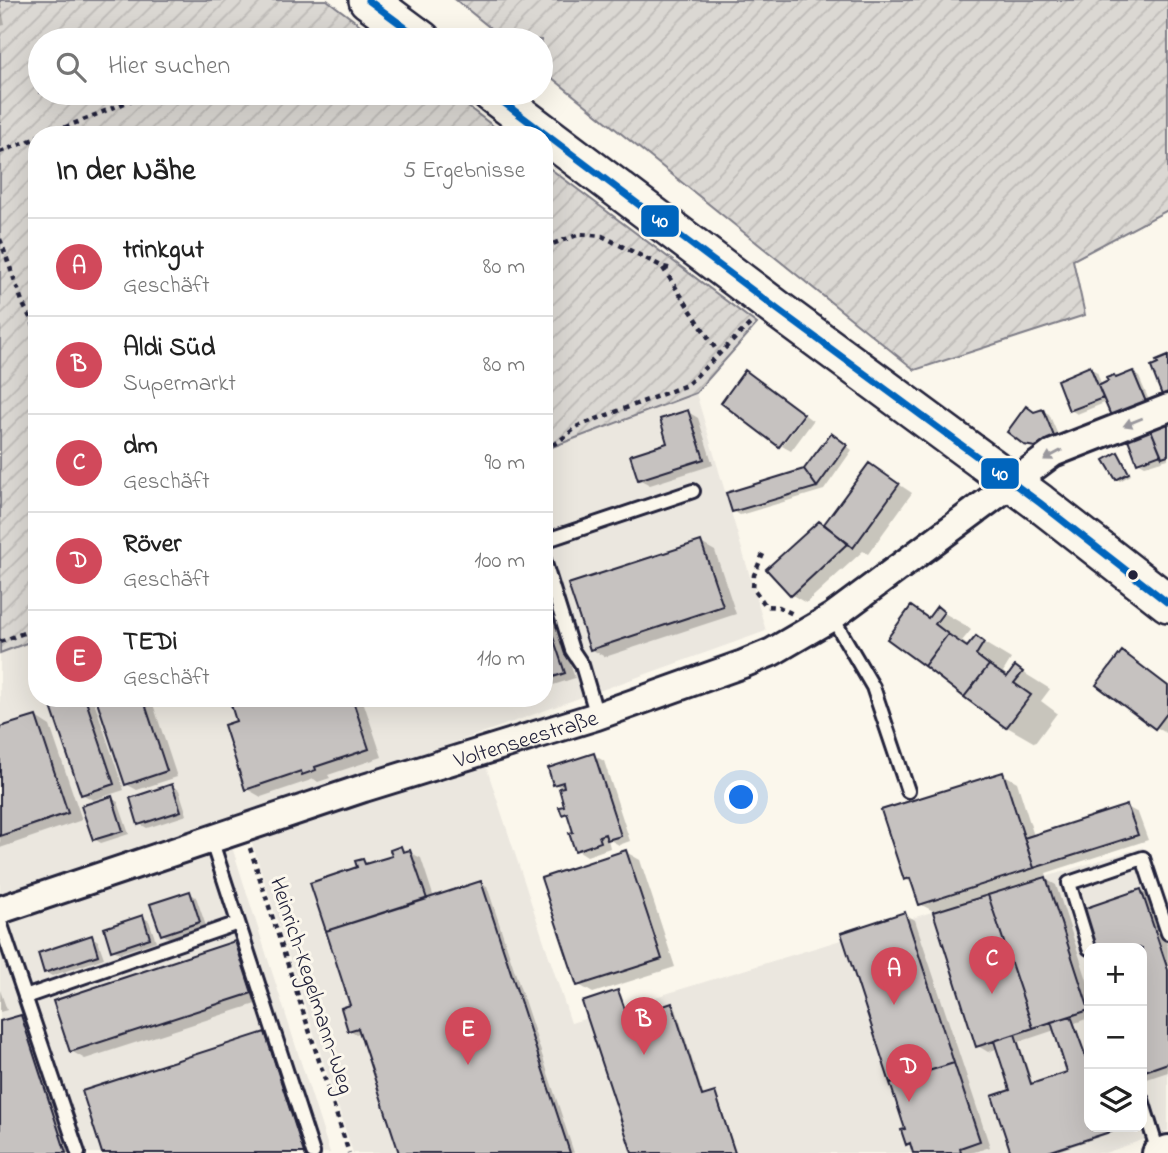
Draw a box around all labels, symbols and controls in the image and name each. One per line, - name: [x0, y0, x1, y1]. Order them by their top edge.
- search box: [28, 28, 553, 105]
- icon: search: [52, 48, 90, 86]
- text: Hier suchen: [108, 48, 230, 86]
- text: In der Nähe: [56, 150, 196, 194]
- text: 5 Ergebnisse: [403, 155, 525, 188]
- line badge: 40: [640, 204, 680, 238]
- text: 40: [652, 209, 669, 236]
- text: trinkgut: [123, 232, 204, 270]
- text: A: [72, 251, 86, 284]
- text: 80 m: [483, 251, 525, 284]
- text: Geschäft: [123, 270, 210, 303]
- text: Aldi Süd: [123, 330, 215, 368]
- text: B: [71, 349, 87, 382]
- text: 80 m: [483, 349, 525, 382]
- text: Supermarkt: [123, 368, 236, 401]
- one-way arrow: [1123, 416, 1144, 427]
- text: dm: [123, 428, 158, 466]
- text: C: [73, 447, 85, 480]
- text: 90 m: [485, 447, 525, 480]
- one-way arrow: [1043, 449, 1062, 461]
- line badge: 40: [980, 457, 1020, 490]
- text: 40: [992, 462, 1009, 489]
- text: Geschäft: [123, 466, 210, 499]
- text: Röver: [123, 526, 181, 564]
- text: D: [71, 545, 87, 578]
- text: 100 m: [474, 545, 525, 578]
- text: Geschäft: [123, 564, 210, 597]
- unlabelled marker: [1126, 568, 1140, 582]
- text: TEDi: [123, 624, 177, 662]
- text: E: [72, 643, 86, 676]
- text: 110 m: [477, 643, 525, 676]
- text: Geschäft: [123, 662, 210, 695]
- street label: Voltenseestraße: [449, 702, 603, 779]
- your location: [724, 780, 758, 814]
- street label: Heinrich-Kegelmann-Weg: [259, 873, 361, 1099]
- pin: C: [969, 936, 1015, 994]
- map controls: [1084, 943, 1147, 1132]
- button: +: [1084, 943, 1147, 1006]
- pin: A: [871, 947, 917, 1005]
- pin: B: [621, 997, 667, 1055]
- button: −: [1084, 1006, 1147, 1069]
- pin: E: [445, 1007, 491, 1065]
- pin: D: [886, 1044, 932, 1102]
- button: layers: [1084, 1069, 1147, 1132]

